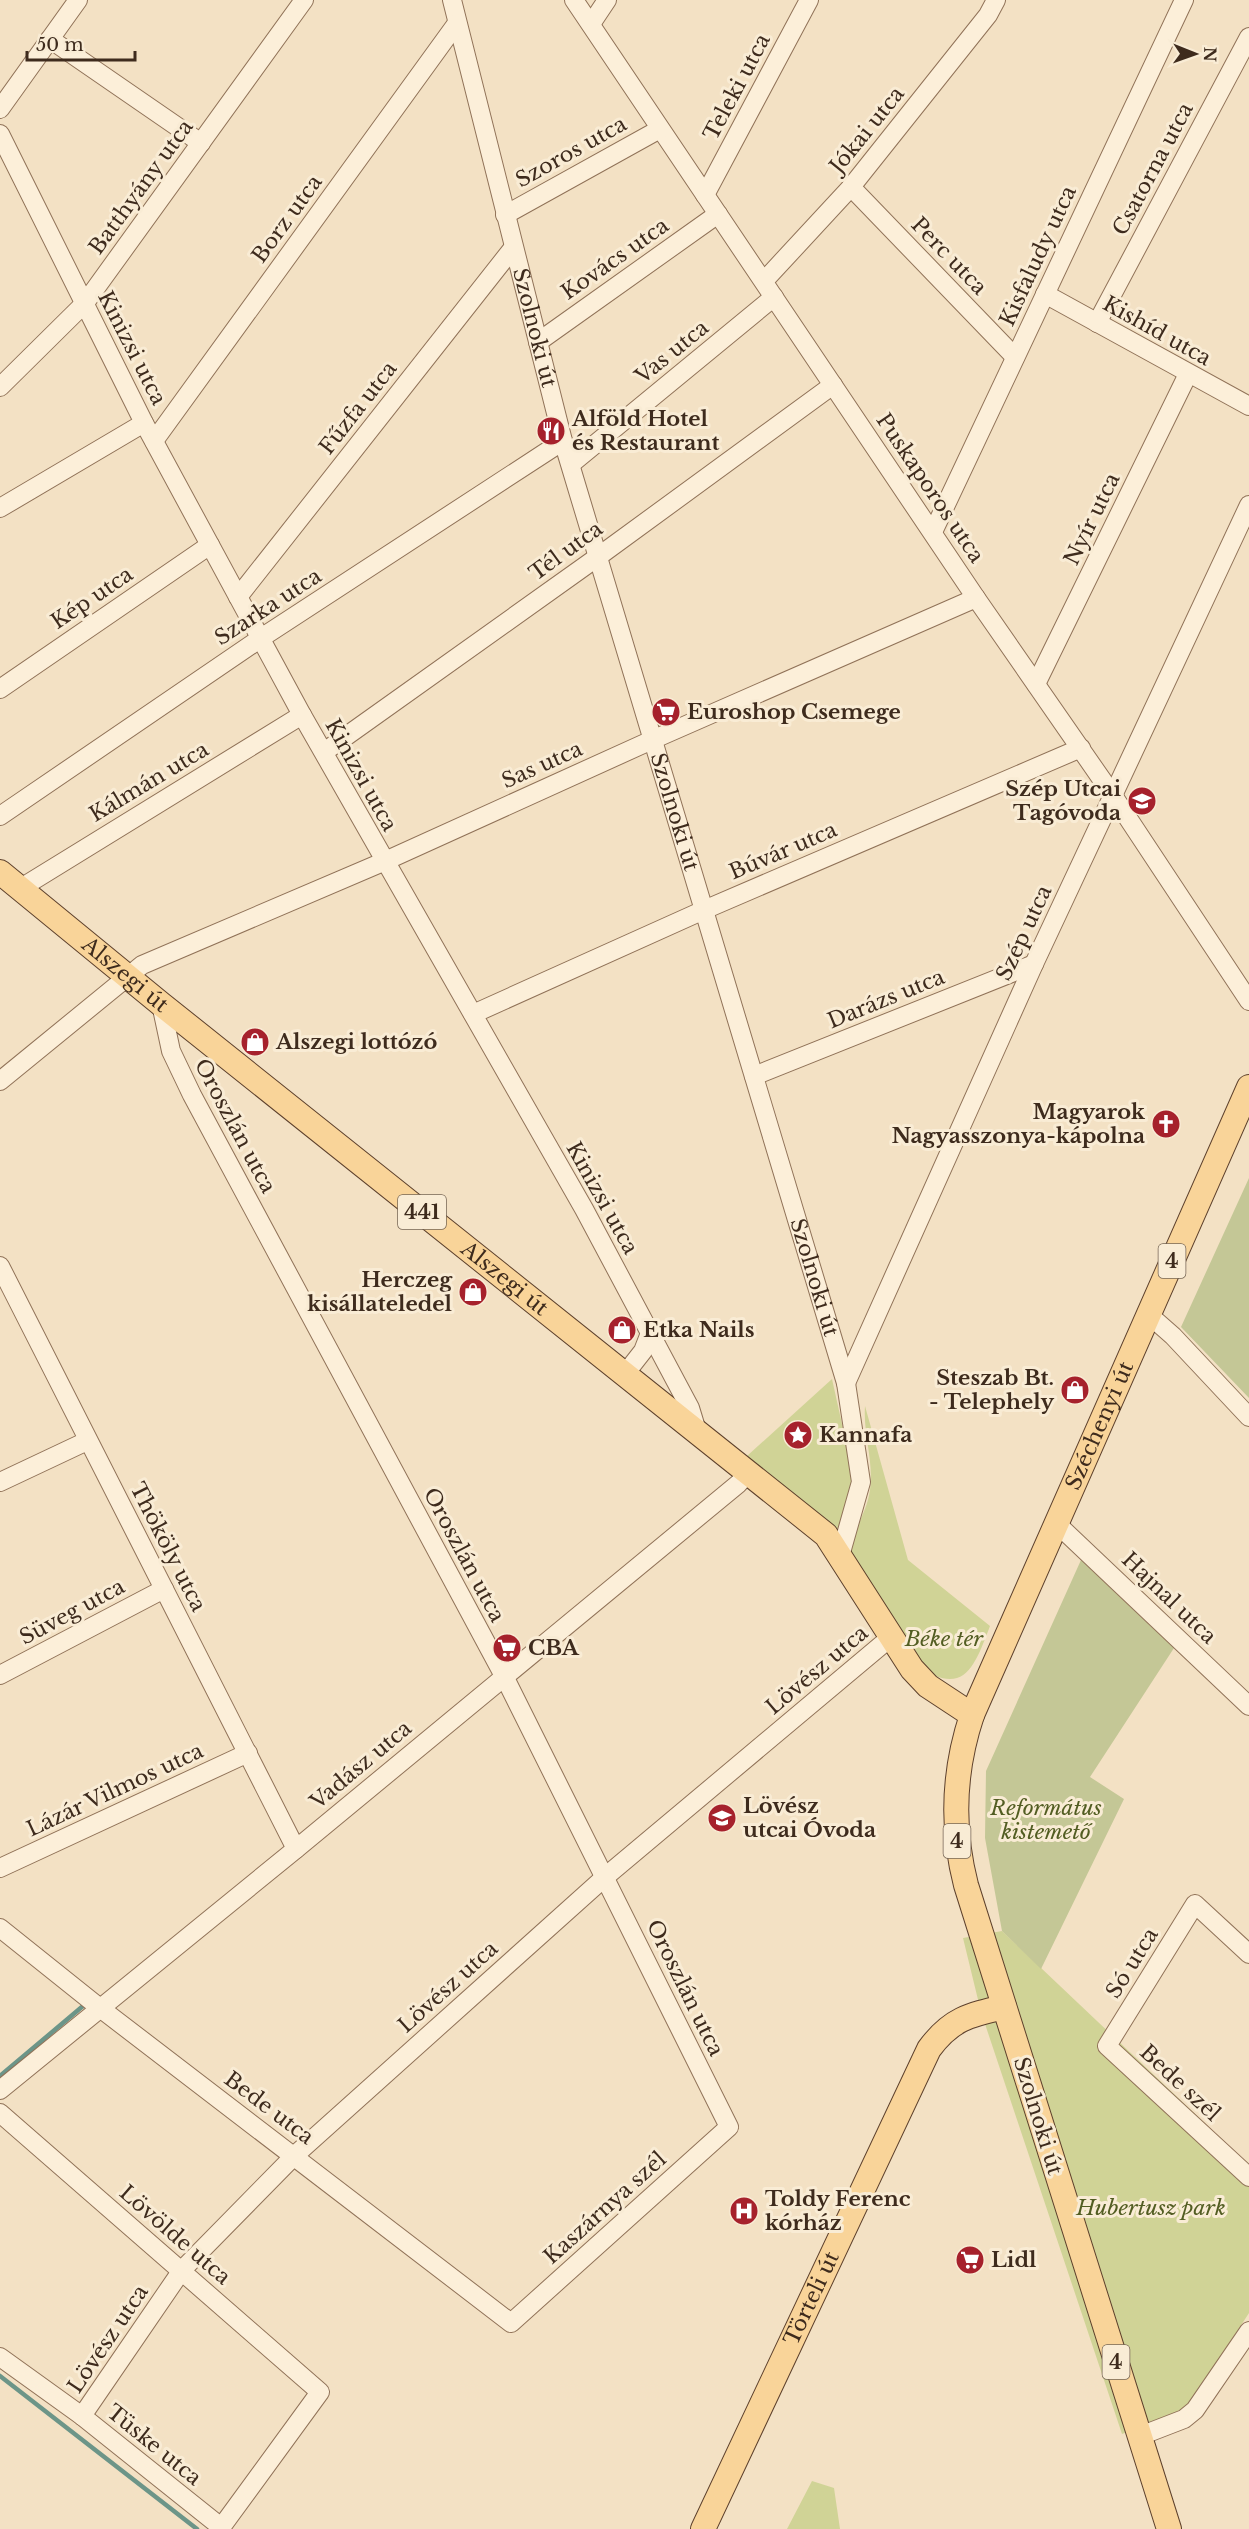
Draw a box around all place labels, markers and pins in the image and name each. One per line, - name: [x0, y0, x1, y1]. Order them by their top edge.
- place label: Alföld Hotel és Restaurant: [571, 406, 719, 456]
- restaurant icon: Alföld Hotel és Restaurant: [535, 415, 567, 447]
- supermarket icon: Euroshop Csemege: [650, 696, 682, 728]
- place label: Euroshop Csemege: [687, 699, 901, 725]
- place label: Szép Utcai Tagóvoda: [1005, 776, 1121, 826]
- school or university icon: Szép Utcai Tagóvoda: [1126, 785, 1158, 817]
- shop icon: Alszegi lottózó: [239, 1026, 271, 1058]
- place label: Alszegi lottózó: [275, 1029, 437, 1055]
- place label: Magyarok Nagyasszonya-kápolna: [891, 1099, 1146, 1149]
- church icon: Magyarok Nagyasszonya-kápolna: [1150, 1108, 1182, 1140]
- place label: Herczeg kisállateledel: [307, 1267, 453, 1317]
- shop icon: Herczeg kisállateledel: [457, 1276, 489, 1308]
- shop icon: Etka Nails: [606, 1314, 638, 1346]
- place label: Etka Nails: [643, 1317, 755, 1343]
- place label: Steszab Bt. - Telephely: [929, 1365, 1054, 1415]
- shop icon: Steszab Bt. - Telephely: [1059, 1374, 1091, 1406]
- place icon: Kannafa: [782, 1419, 814, 1451]
- place label: Kannafa: [819, 1422, 912, 1448]
- supermarket icon: CBA: [491, 1632, 523, 1664]
- place label: CBA: [528, 1635, 580, 1661]
- place label: Lövész utcai Óvoda: [743, 1793, 876, 1843]
- school or university icon: Lövész utcai Óvoda: [706, 1802, 738, 1834]
- place label: Toldy Ferenc kórház: [765, 2186, 911, 2236]
- hospital icon: Toldy Ferenc kórház: [728, 2195, 760, 2227]
- supermarket icon: Lidl: [954, 2244, 986, 2276]
- place label: Lidl: [991, 2247, 1037, 2273]

